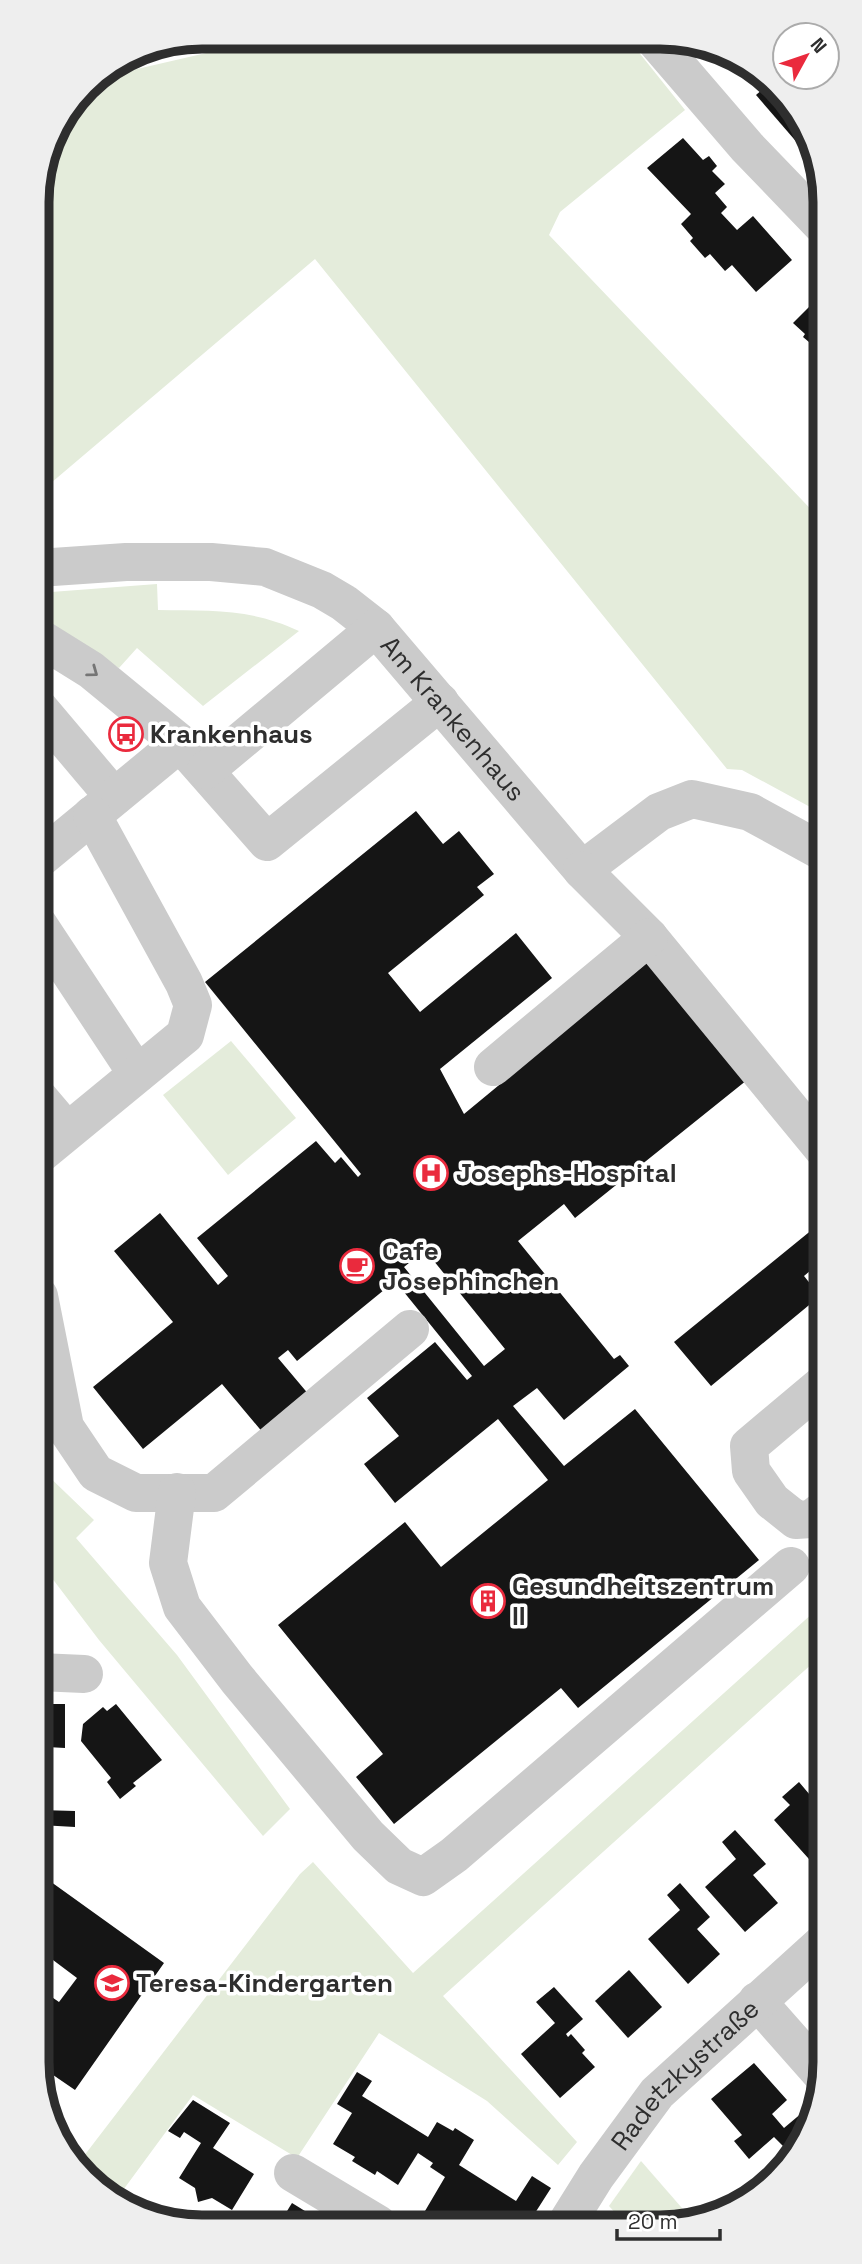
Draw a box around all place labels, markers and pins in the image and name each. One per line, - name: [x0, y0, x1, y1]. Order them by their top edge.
- bus stop icon: Krankenhaus: [107, 715, 145, 753]
- place label: Krankenhaus: [150, 717, 313, 751]
- hospital icon: Josephs-Hospital: [412, 1154, 450, 1192]
- place label: Josephs-Hospital: [456, 1156, 677, 1190]
- place label: Cafe Josephinchen: [382, 1234, 559, 1298]
- cafe icon: Cafe Josephinchen: [338, 1247, 376, 1285]
- place label: Gesundheitszentrum II: [512, 1569, 774, 1633]
- building icon: Gesundheitszentrum II: [469, 1582, 507, 1620]
- school or university icon: Teresa-Kindergarten: [93, 1964, 131, 2002]
- place label: Teresa-Kindergarten: [136, 1966, 393, 2000]

